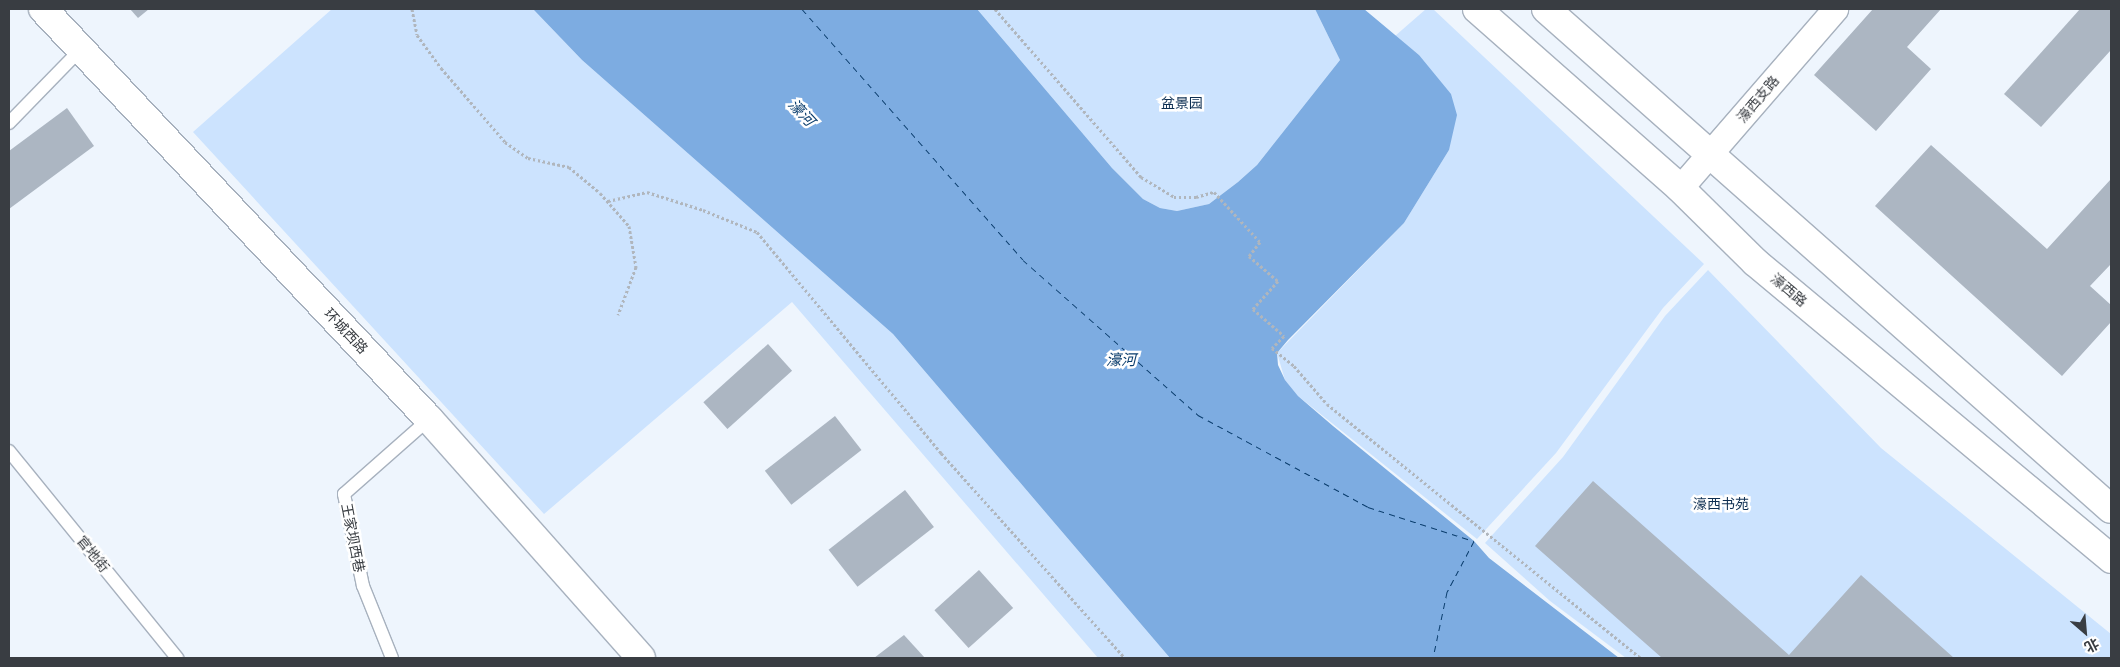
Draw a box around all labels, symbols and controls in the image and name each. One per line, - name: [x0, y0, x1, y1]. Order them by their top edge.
- street label: 濠西支路: [1734, 72, 1782, 126]
- park label: 盆景园: [1161, 95, 1203, 111]
- water label: 濠河: [784, 96, 818, 130]
- street label: 濠西路: [1768, 270, 1810, 310]
- street label: 环城西路: [321, 305, 371, 357]
- water label: 濠河: [1106, 352, 1136, 370]
- park label: 濠西书苑: [1693, 496, 1749, 512]
- street label: 王家坝西巷: [338, 502, 368, 574]
- street label: 官地街: [73, 532, 113, 576]
- north arrow: [2060, 607, 2110, 657]
- text: 北: [2081, 633, 2103, 657]

